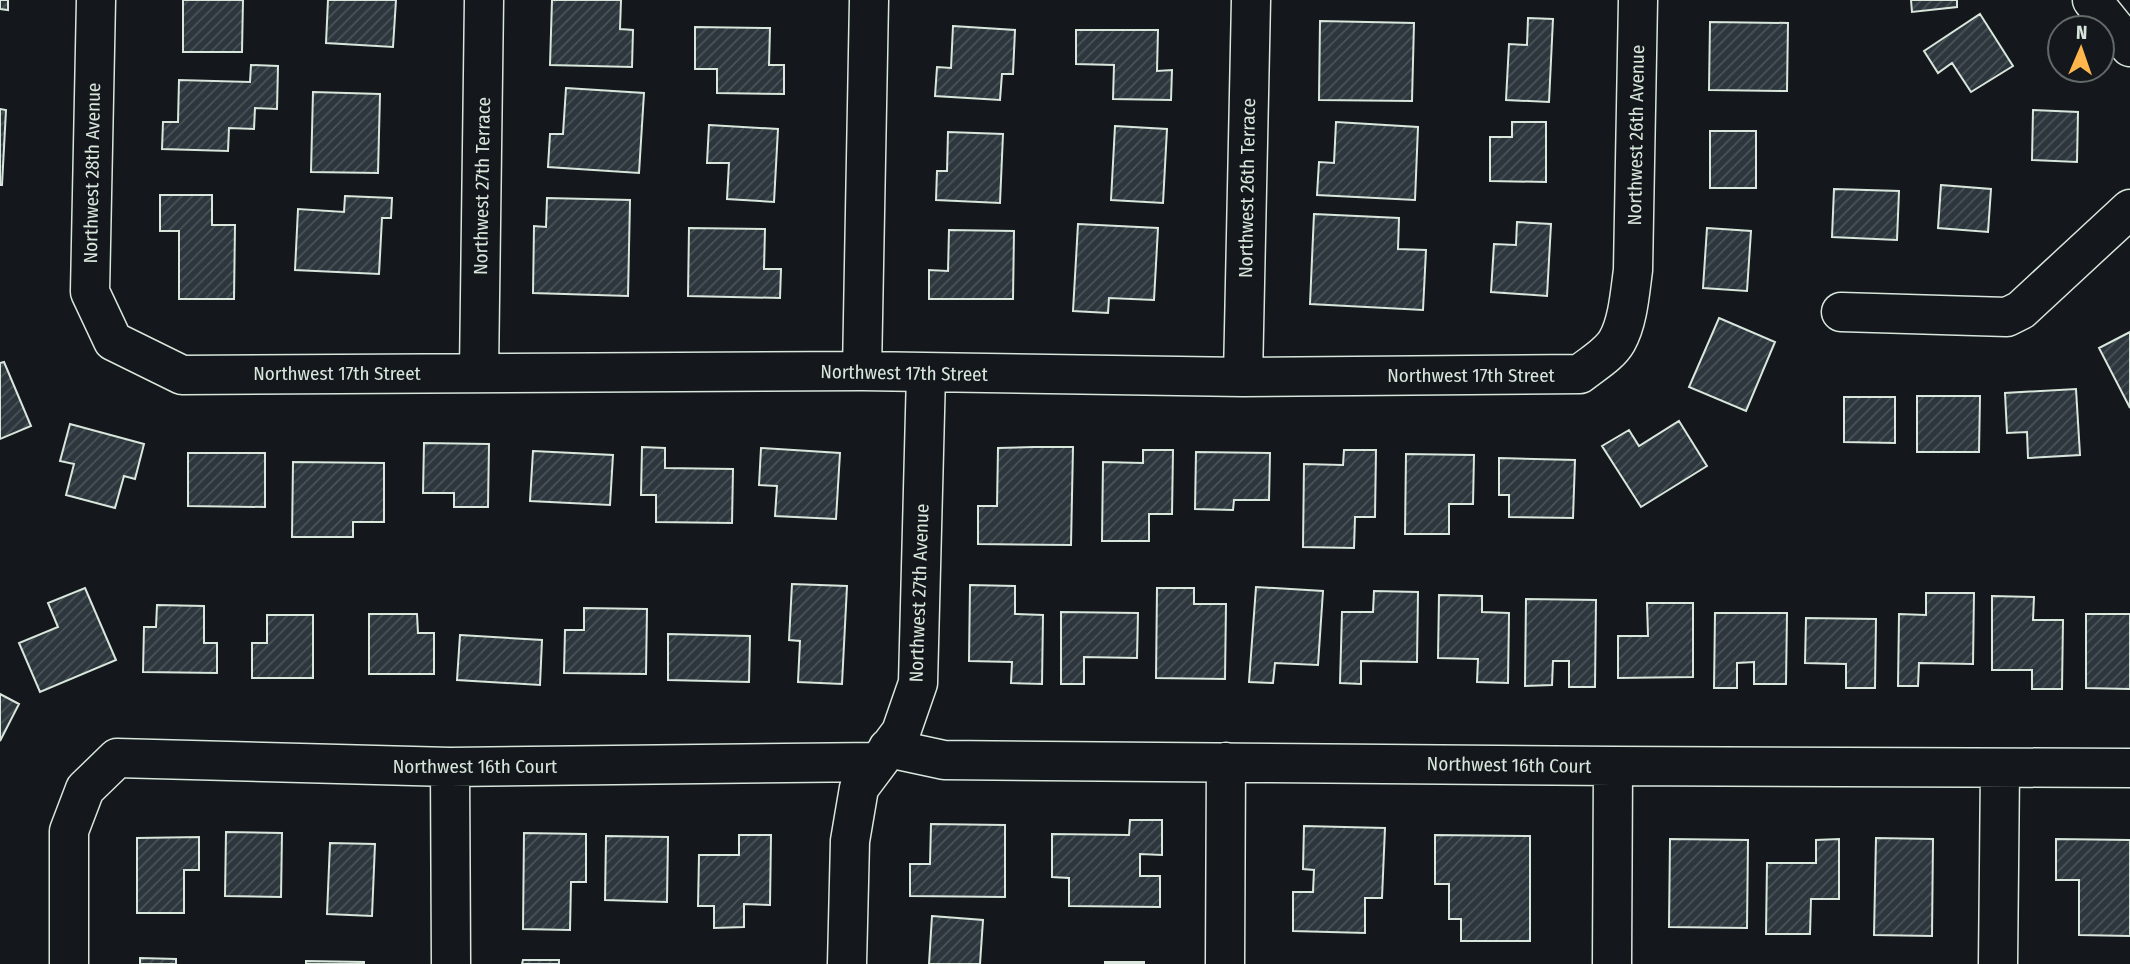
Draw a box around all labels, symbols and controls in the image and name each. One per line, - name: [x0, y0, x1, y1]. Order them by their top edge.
- north arrow: [2046, 14, 2116, 84]
- text: N: [2075, 21, 2088, 44]
- street label: Northwest 26th Avenue: [1623, 45, 1649, 225]
- street label: Northwest 28th Avenue: [79, 82, 105, 264]
- street label: Northwest 27th Terrace: [469, 97, 495, 275]
- street label: Northwest 26th Terrace: [1234, 98, 1260, 278]
- street label: Northwest 17th Street: [820, 360, 989, 386]
- street label: Northwest 17th Street: [253, 362, 422, 385]
- street label: Northwest 17th Street: [1387, 364, 1556, 387]
- street label: Northwest 27th Avenue: [904, 503, 934, 683]
- street label: Northwest 16th Court: [1427, 752, 1592, 778]
- street label: Northwest 16th Court: [393, 755, 558, 778]

